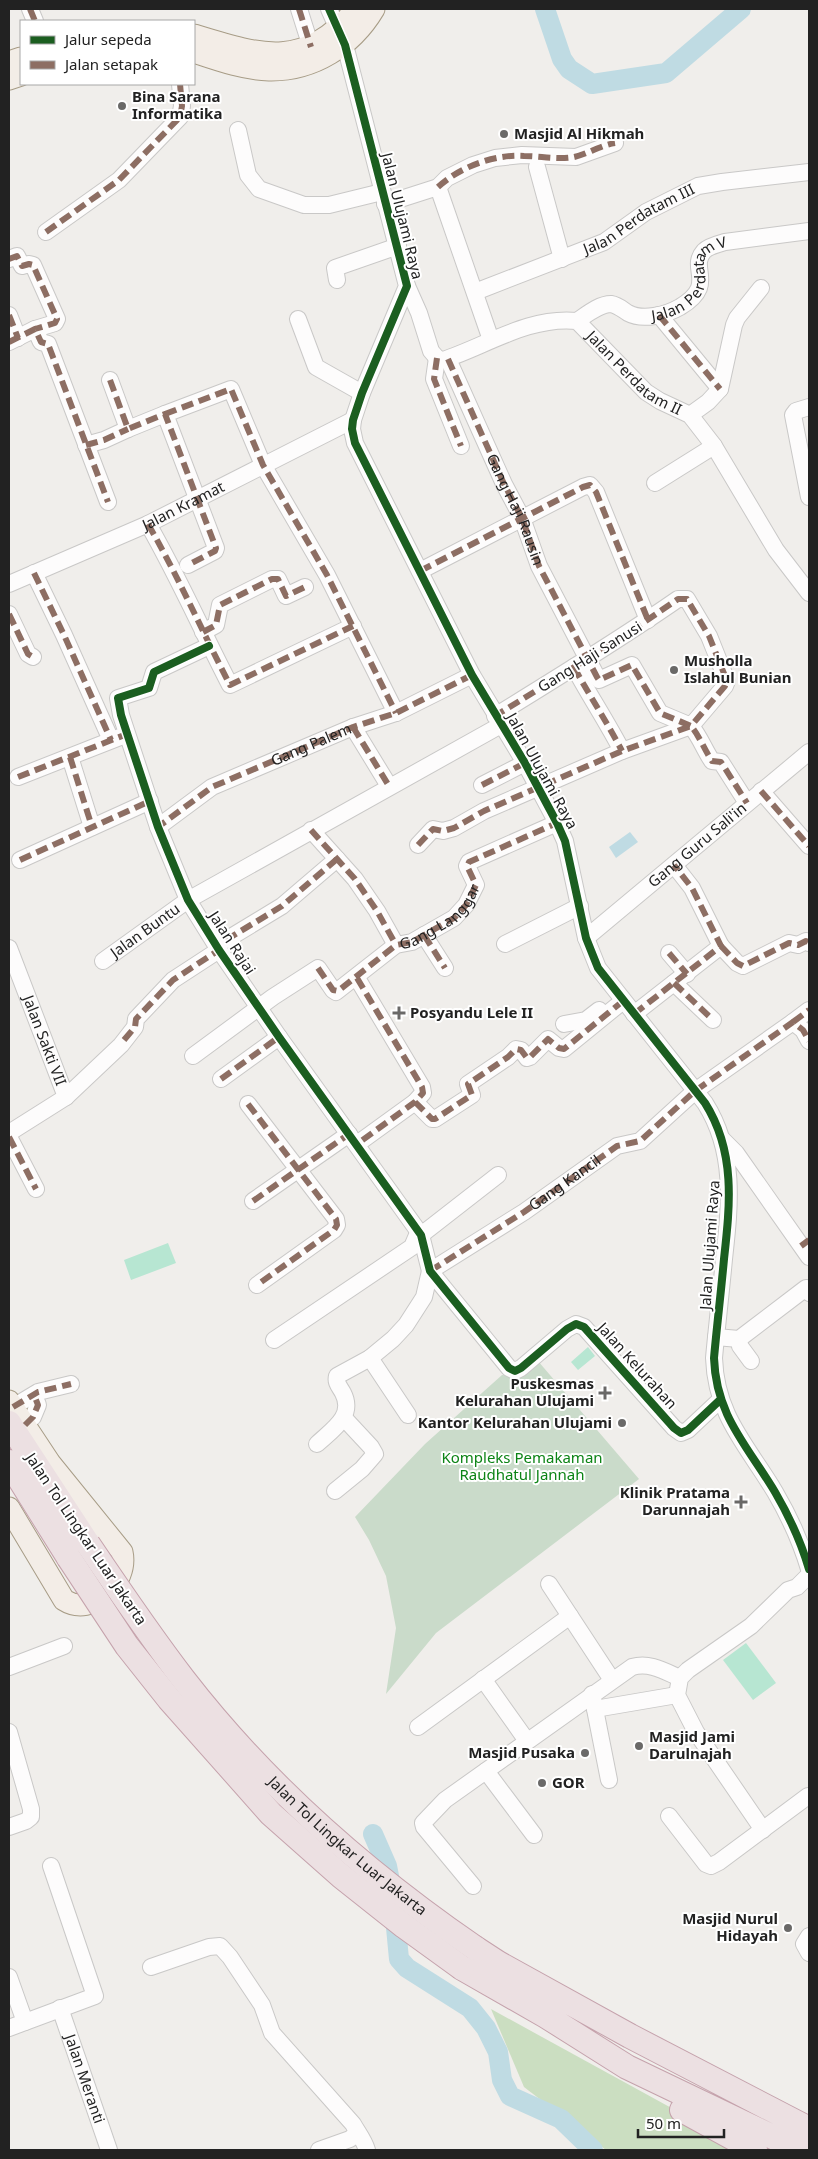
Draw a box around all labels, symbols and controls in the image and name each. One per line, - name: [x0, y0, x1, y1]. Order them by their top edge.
- legend: [20, 20, 195, 85]
- text: Jalur sepeda: [63, 29, 152, 49]
- text: Jalan setapak: [63, 54, 158, 74]
- place label: Bina Sarana Informatika: [132, 86, 222, 123]
- marker: Bina Sarana Informatika: [116, 100, 128, 112]
- place label: Masjid Al Hikmah: [514, 123, 644, 143]
- marker: Masjid Al Hikmah: [498, 128, 510, 140]
- street label: Jalan Ulujami Raya: [377, 148, 428, 281]
- street label: Jalan Perdatam III: [578, 178, 698, 259]
- street label: Jalan Perdatam V: [648, 231, 728, 326]
- street label: Jalan Perdatam II: [581, 324, 685, 419]
- street label: Gang Haji Rausin: [483, 450, 549, 568]
- street label: Jalan Kramat: [137, 476, 228, 535]
- street label: Gang Haji Sanusi: [534, 616, 645, 696]
- place label: Musholla Islahul Bunian: [684, 650, 791, 687]
- marker: Musholla Islahul Bunian: [668, 664, 680, 676]
- street label: Jalan Ulujami Raya: [502, 707, 583, 832]
- street label: Gang Palem: [267, 718, 354, 770]
- street label: Gang Guru Sali'in: [643, 797, 750, 891]
- street label: Gang Langgar: [398, 880, 484, 953]
- street label: Jalan Buntu: [104, 898, 183, 963]
- street label: Jalan Rajai: [204, 905, 261, 978]
- street label: Jalan Sakti VII: [18, 990, 72, 1088]
- place label: Posyandu Lele II: [410, 1002, 533, 1022]
- marker: Posyandu Lele II: [392, 1006, 406, 1020]
- street label: Gang Kancil: [524, 1150, 604, 1215]
- street label: Jalan Ulujami Raya: [694, 1179, 724, 1312]
- street label: Jalan Kelurahan: [592, 1316, 682, 1413]
- place label: Puskesmas Kelurahan Ulujami: [455, 1373, 594, 1410]
- marker: Puskesmas Kelurahan Ulujami: [598, 1386, 612, 1400]
- place label: Kantor Kelurahan Ulujami: [418, 1412, 612, 1432]
- marker: Kantor Kelurahan Ulujami: [616, 1417, 628, 1429]
- street label: Jalan Tol Lingkar Luar Jakarta: [21, 1447, 152, 1628]
- park label: Kompleks Pemakaman Raudhatul Jannah: [441, 1447, 603, 1484]
- place label: Klinik Pratama Darunnajah: [620, 1482, 730, 1519]
- marker: Klinik Pratama Darunnajah: [734, 1495, 748, 1509]
- place label: Masjid Jami Darulnajah: [649, 1726, 735, 1763]
- marker: Masjid Jami Darulnajah: [633, 1740, 645, 1752]
- place label: Masjid Pusaka: [468, 1742, 575, 1762]
- marker: Masjid Pusaka: [579, 1747, 591, 1759]
- street label: Jalan Tol Lingkar Luar Jakarta: [263, 1770, 431, 1919]
- place label: GOR: [552, 1772, 585, 1792]
- marker: GOR: [536, 1777, 548, 1789]
- place label: Masjid Nurul Hidayah: [682, 1908, 778, 1945]
- marker: Masjid Nurul Hidayah: [782, 1922, 794, 1934]
- street label: Jalan Meranti: [60, 2029, 110, 2126]
- scale bar: [638, 2106, 724, 2138]
- text: 50 m: [646, 2113, 681, 2133]

